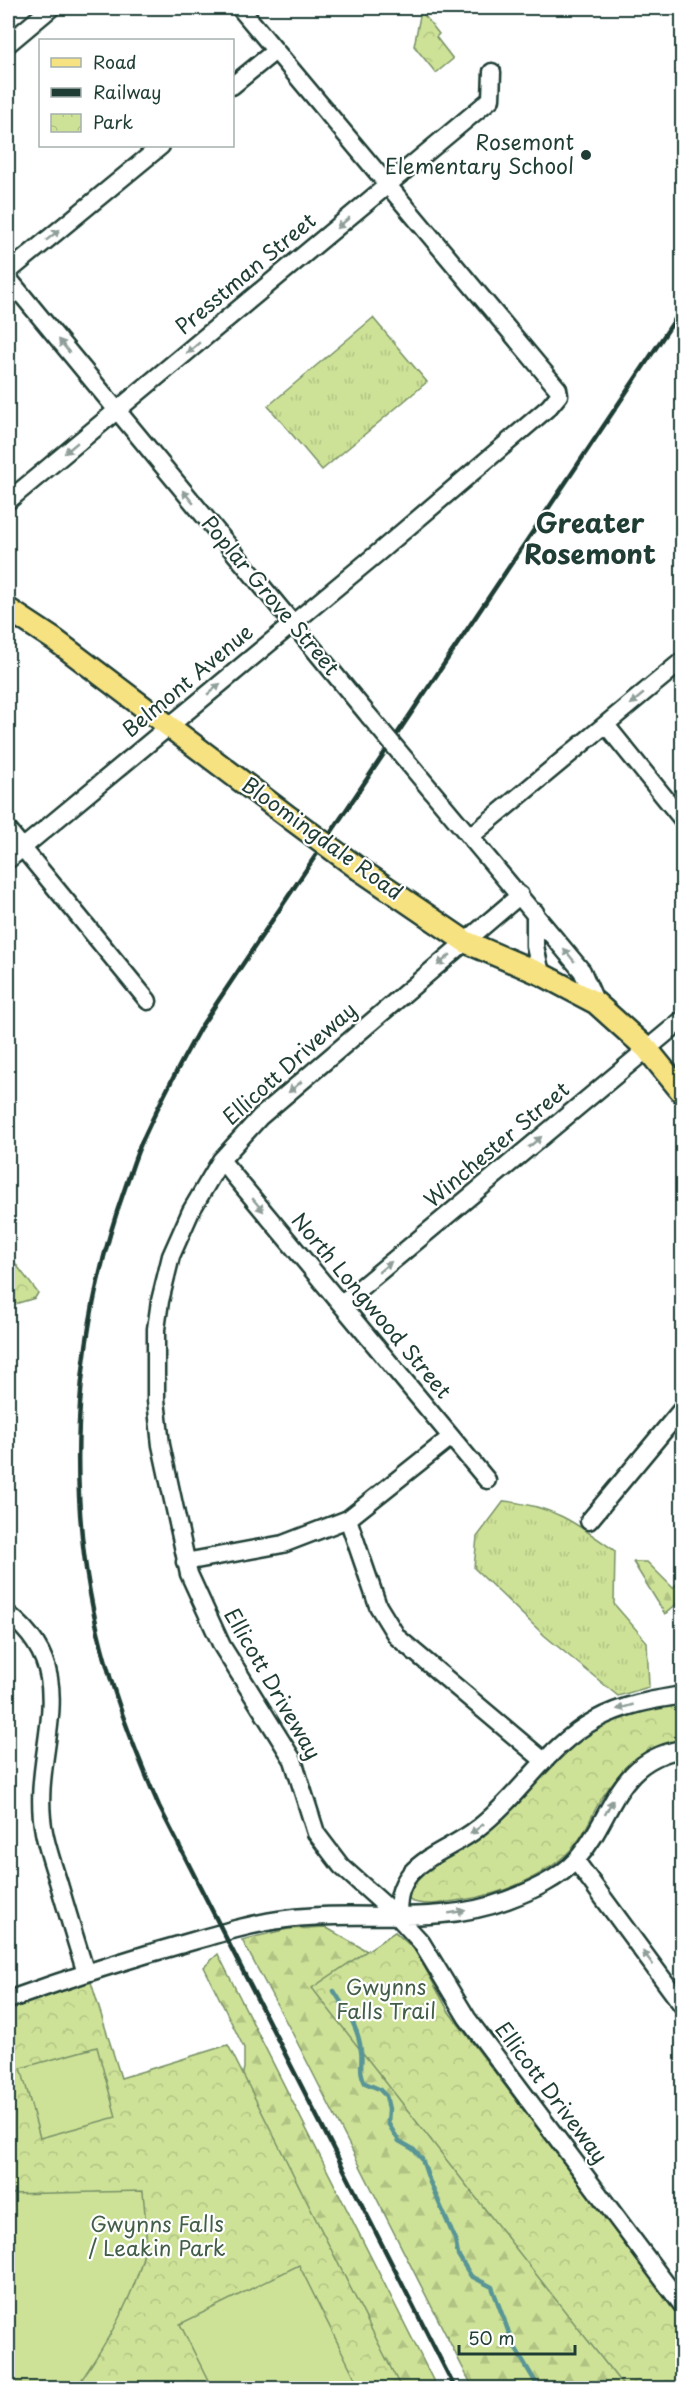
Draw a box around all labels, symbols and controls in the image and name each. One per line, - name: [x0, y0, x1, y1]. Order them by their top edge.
- legend: [39, 39, 234, 147]
- text: Road: [93, 48, 137, 75]
- text: Railway: [93, 78, 161, 105]
- text: Park: [93, 108, 133, 135]
- place label: Rosemont Elementary School: [385, 125, 574, 181]
- marker: Rosemont Elementary School: [579, 148, 593, 162]
- street label: Presstman Street: [167, 204, 322, 341]
- one-way arrow: [336, 216, 351, 229]
- one-way arrow: [45, 228, 61, 241]
- one-way arrow: [58, 339, 70, 354]
- one-way arrow: [185, 341, 201, 354]
- one-way arrow: [64, 441, 79, 454]
- one-way arrow: [182, 489, 195, 505]
- district label: Greater Rosemont: [524, 501, 656, 573]
- street label: Poplar Grove Street: [195, 508, 348, 682]
- street label: Belmont Avenue: [114, 615, 259, 744]
- one-way arrow: [206, 682, 222, 695]
- one-way arrow: [630, 692, 645, 704]
- street label: Bloomingdale Road: [236, 768, 410, 907]
- one-way arrow: [563, 947, 576, 963]
- one-way arrow: [436, 954, 452, 967]
- street label: Ellicott Driveway: [215, 994, 363, 1131]
- street label: Winchester Street: [416, 1073, 575, 1214]
- one-way arrow: [287, 1080, 303, 1093]
- one-way arrow: [527, 1136, 542, 1149]
- one-way arrow: [252, 1197, 265, 1213]
- street label: North Longwood Street: [285, 1205, 460, 1405]
- one-way arrow: [378, 1261, 393, 1273]
- street label: Ellicott Driveway: [217, 1601, 330, 1765]
- one-way arrow: [616, 1702, 634, 1712]
- one-way arrow: [604, 1798, 614, 1815]
- one-way arrow: [469, 1822, 484, 1834]
- one-way arrow: [447, 1907, 466, 1916]
- one-way arrow: [642, 1950, 654, 1965]
- park label: Gwynns Falls Trail: [336, 1970, 436, 2026]
- street label: Ellicott Driveway: [489, 2014, 617, 2170]
- park label: Gwynns Falls / Leakin Park: [88, 2207, 226, 2263]
- scale bar: [459, 2318, 574, 2356]
- text: 50 m: [468, 2324, 515, 2351]

